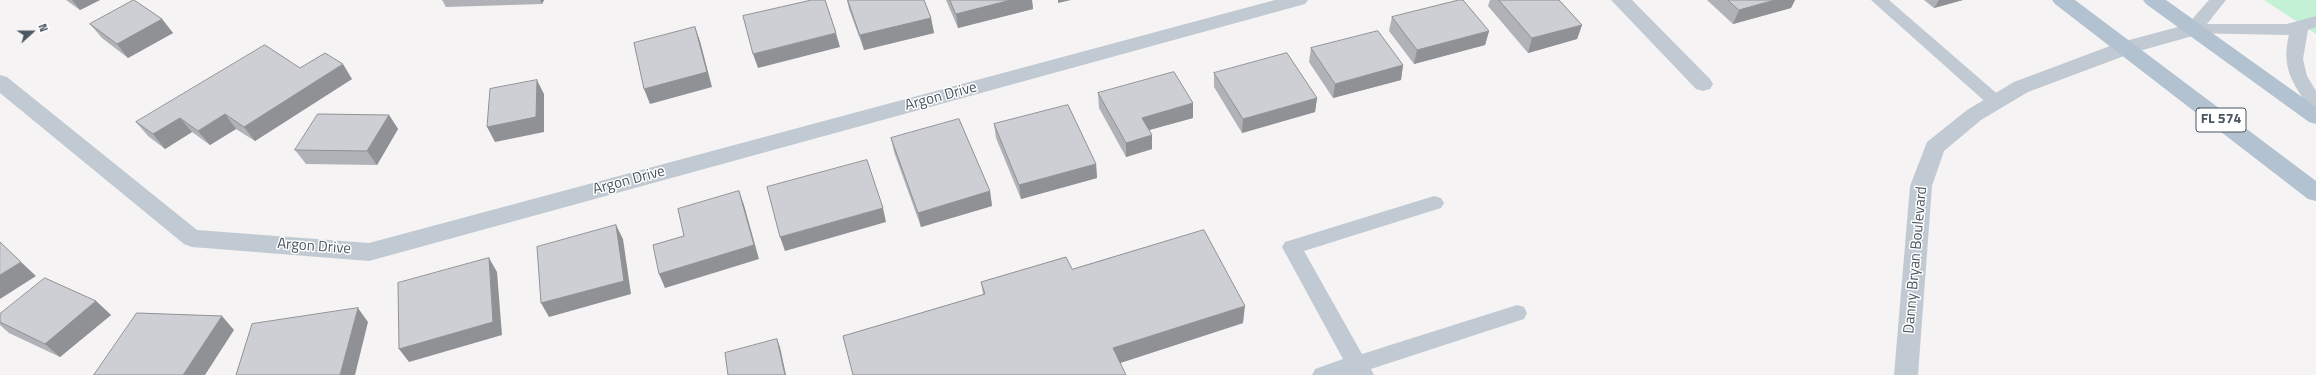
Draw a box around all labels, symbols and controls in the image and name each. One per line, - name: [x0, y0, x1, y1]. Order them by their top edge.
- north arrow: [12, 12, 52, 52]
- text: N: [34, 21, 52, 34]
- street label: Argon Drive: [903, 79, 979, 115]
- road number: FL 574: [2196, 108, 2246, 132]
- street label: Argon Drive: [591, 163, 667, 199]
- street label: Danny Bryan Boulevard: [1901, 186, 1931, 334]
- street label: Argon Drive: [277, 235, 351, 259]

